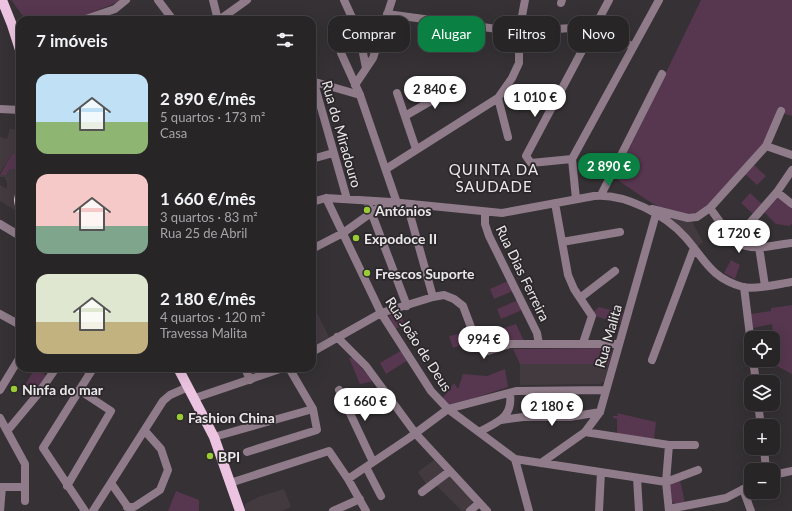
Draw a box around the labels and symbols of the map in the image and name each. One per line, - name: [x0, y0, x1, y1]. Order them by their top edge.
- pin: 2 840 €: [398, 76, 472, 110]
- street label: Rua do Miradouro: [319, 78, 365, 190]
- pin: 1 010 €: [498, 84, 572, 118]
- pin: 2 890 €: [572, 153, 646, 187]
- district label: QUINTA DA SAUDADE: [449, 160, 539, 195]
- place label: Antónios: [374, 202, 431, 219]
- marker: Antónios: [362, 205, 372, 215]
- pin: 1 720 €: [702, 220, 776, 254]
- street label: Rua Dias Ferreira: [492, 222, 554, 324]
- place label: Expodoce II: [364, 230, 437, 247]
- marker: Expodoce II: [351, 233, 361, 243]
- place label: Frescos Suporte: [375, 265, 475, 282]
- marker: Frescos Suporte: [362, 268, 372, 278]
- street label: Rua João de Deus: [382, 294, 456, 394]
- street label: Rua Malita: [591, 302, 625, 370]
- pin: 994 €: [456, 326, 512, 360]
- place label: Ninfa do mar: [22, 381, 104, 398]
- marker: Ninfa do mar: [9, 384, 19, 394]
- pin: 1 660 €: [328, 388, 402, 422]
- pin: 2 180 €: [515, 393, 589, 427]
- place label: Fashion China: [188, 409, 275, 426]
- marker: Fashion China: [175, 412, 185, 422]
- place label: BPI: [218, 448, 240, 465]
- marker: BPI: [205, 451, 215, 461]

